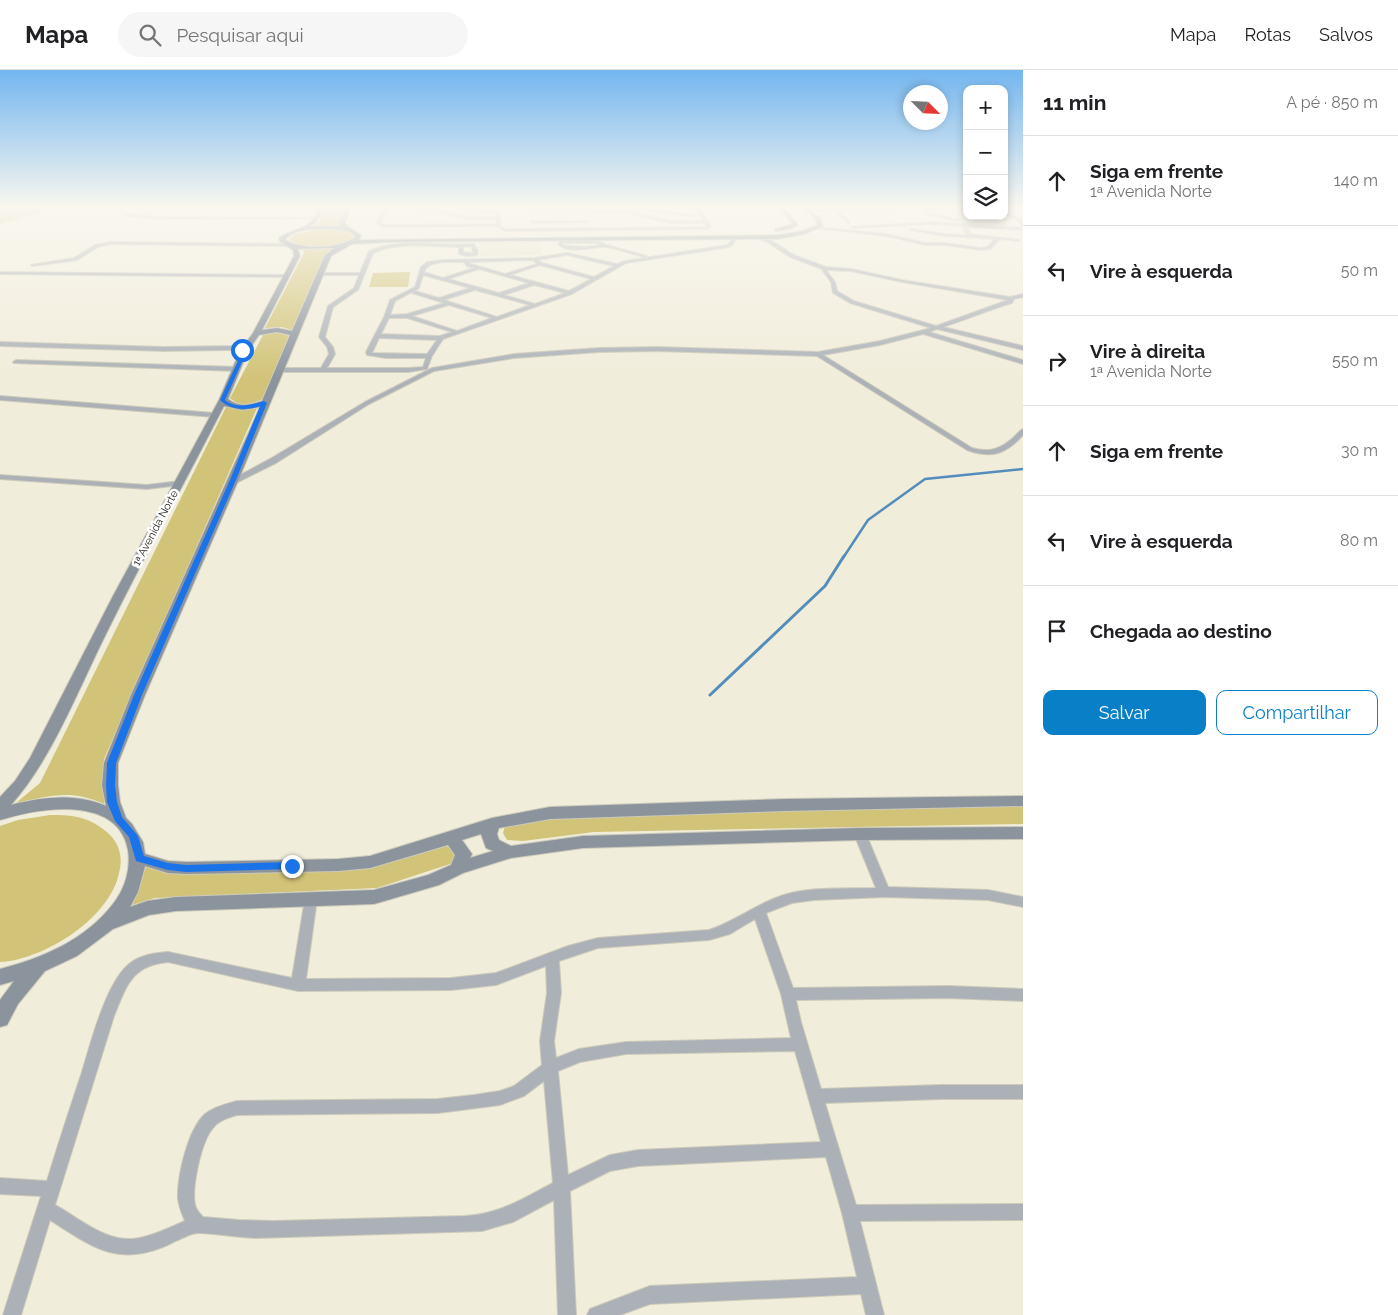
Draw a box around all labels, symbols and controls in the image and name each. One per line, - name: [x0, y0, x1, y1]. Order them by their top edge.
- search box: [118, 12, 468, 57]
- text: Mapa: [25, 20, 88, 49]
- icon: search: [136, 21, 164, 49]
- text: Pesquisar aqui: [176, 24, 304, 46]
- text: Mapa: [1170, 24, 1216, 45]
- text: Rotas: [1244, 24, 1291, 45]
- text: Salvos: [1319, 24, 1373, 45]
- north arrow: [903, 85, 948, 130]
- map controls: [963, 85, 1008, 220]
- button: +: [963, 85, 1008, 130]
- text: 11 min: [1043, 90, 1106, 115]
- text: A pé · 850 m: [1286, 93, 1378, 112]
- button: −: [963, 130, 1008, 175]
- text: Siga em frente: [1090, 160, 1223, 182]
- icon: ahead: [1043, 167, 1071, 195]
- text: 140 m: [1334, 171, 1378, 190]
- button: layers: [963, 175, 1008, 220]
- text: 1ᵃ Avenida Norte: [1090, 182, 1212, 201]
- icon: left: [1043, 257, 1071, 285]
- text: Vire à esquerda: [1090, 260, 1233, 282]
- text: 50 m: [1341, 261, 1378, 280]
- route start: [231, 339, 254, 362]
- text: Vire à direita: [1090, 340, 1205, 362]
- icon: right: [1043, 347, 1071, 375]
- text: 550 m: [1332, 351, 1378, 370]
- text: 1ᵃ Avenida Norte: [1090, 362, 1212, 381]
- icon: ahead: [1043, 437, 1071, 465]
- text: Siga em frente: [1090, 440, 1223, 462]
- text: 30 m: [1341, 441, 1378, 460]
- street label: 1ᵃ Avenida Norte: [130, 488, 181, 568]
- icon: left: [1043, 527, 1071, 555]
- text: Vire à esquerda: [1090, 530, 1233, 552]
- text: 80 m: [1340, 531, 1378, 550]
- icon: arrive: [1043, 617, 1071, 645]
- text: Chegada ao destino: [1090, 620, 1272, 642]
- button: Salvar: [1043, 690, 1206, 735]
- button: Compartilhar: [1216, 690, 1378, 735]
- route end: [281, 855, 304, 878]

